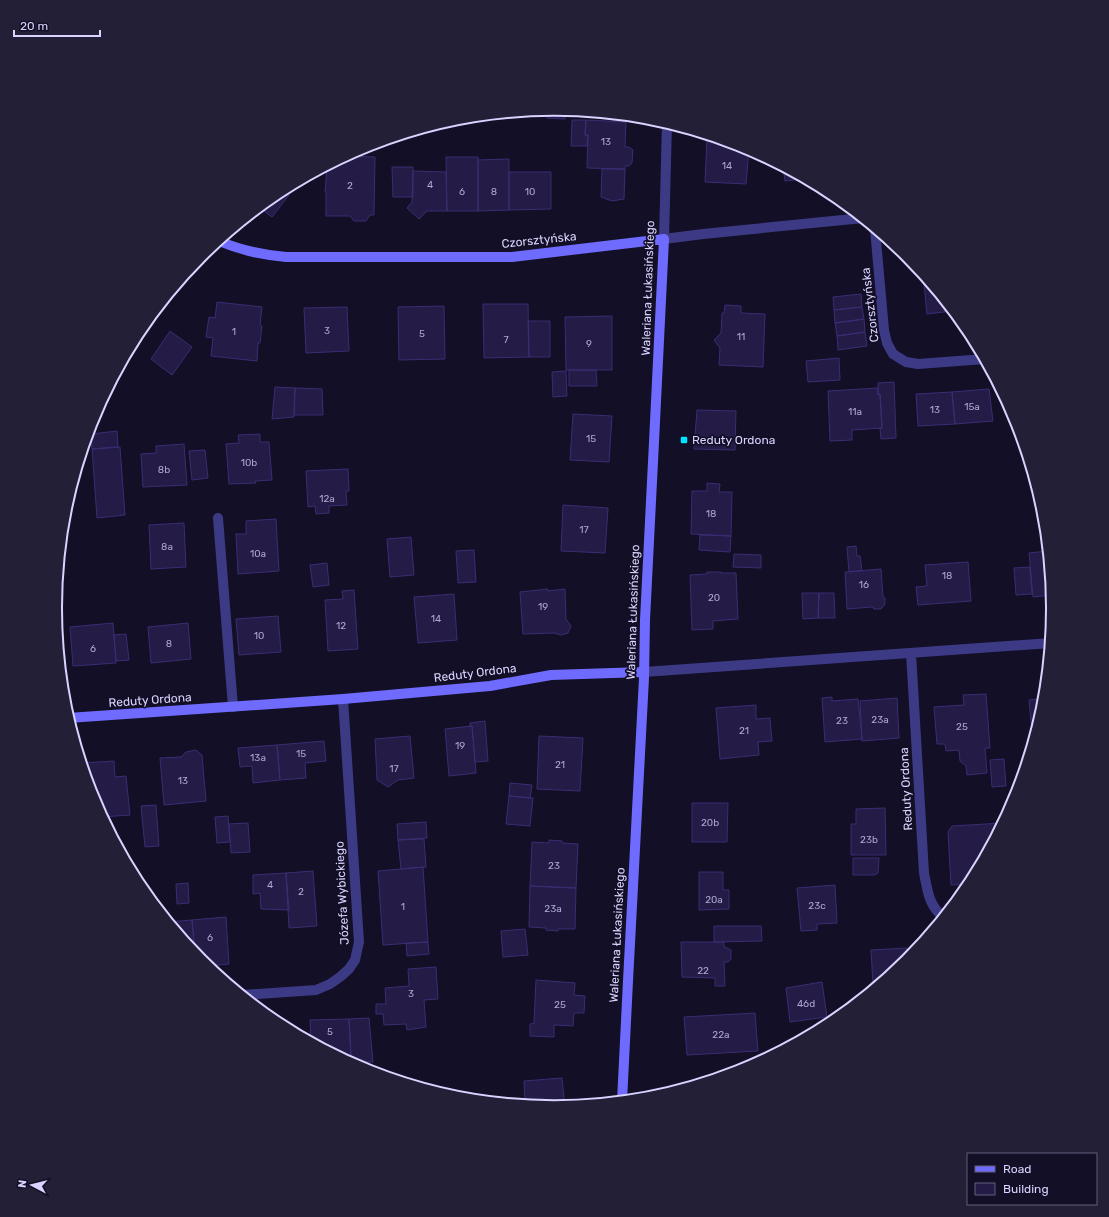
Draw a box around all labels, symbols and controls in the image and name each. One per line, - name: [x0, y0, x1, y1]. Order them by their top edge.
- scale bar: [14, 12, 100, 38]
- text: 20 m: [20, 19, 48, 33]
- house number: 13: [601, 136, 611, 148]
- house number: 14: [722, 160, 732, 172]
- house number: 4: [427, 179, 433, 191]
- house number: 2: [347, 180, 353, 192]
- house number: 6: [459, 186, 465, 198]
- house number: 8: [491, 186, 497, 198]
- house number: 10: [525, 186, 535, 198]
- street label: Waleriana Łukasińskiego: [639, 220, 657, 356]
- street label: Czorsztyńska: [501, 229, 577, 251]
- street label: Czorsztyńska: [858, 267, 882, 343]
- house number: 3: [324, 325, 330, 337]
- house number: 1: [232, 326, 236, 338]
- house number: 5: [419, 328, 425, 340]
- house number: 11: [737, 331, 745, 343]
- house number: 7: [503, 334, 509, 346]
- house number: 9: [586, 338, 592, 350]
- house number: 15a: [964, 401, 980, 413]
- house number: 13: [930, 404, 940, 416]
- house number: 11a: [848, 406, 862, 418]
- house number: 15: [586, 433, 596, 445]
- place label: Reduty Ordona: [692, 433, 775, 447]
- marker: Reduty Ordona: [679, 435, 689, 445]
- house number: 10b: [241, 457, 257, 469]
- house number: 8b: [158, 464, 170, 476]
- house number: 12a: [319, 493, 335, 505]
- house number: 18: [706, 508, 716, 520]
- house number: 17: [579, 524, 589, 536]
- house number: 8a: [161, 541, 173, 553]
- street label: Waleriana Łukasińskiego: [624, 544, 642, 680]
- house number: 10a: [250, 548, 266, 560]
- house number: 18: [942, 570, 952, 582]
- house number: 16: [859, 579, 869, 591]
- house number: 20: [708, 592, 720, 604]
- house number: 19: [538, 601, 548, 613]
- house number: 14: [431, 613, 441, 625]
- house number: 12: [336, 620, 346, 632]
- house number: 10: [254, 630, 264, 642]
- house number: 8: [166, 638, 172, 650]
- house number: 6: [90, 643, 96, 655]
- street label: Reduty Ordona: [433, 661, 517, 685]
- street label: Reduty Ordona: [108, 690, 192, 710]
- house number: 23a: [871, 714, 889, 726]
- house number: 23: [836, 715, 848, 727]
- house number: 25: [956, 721, 968, 733]
- house number: 21: [739, 725, 749, 737]
- house number: 19: [455, 740, 465, 752]
- street label: Reduty Ordona: [897, 747, 915, 831]
- house number: 15: [296, 748, 306, 760]
- house number: 13a: [250, 752, 266, 764]
- house number: 21: [555, 759, 565, 771]
- house number: 17: [389, 763, 399, 775]
- house number: 13: [178, 775, 188, 787]
- house number: 20b: [701, 817, 719, 829]
- house number: 23b: [860, 834, 878, 846]
- street label: Józefa Wybickiego: [332, 841, 352, 945]
- house number: 23: [548, 860, 560, 872]
- street label: Waleriana Łukasińskiego: [606, 867, 628, 1003]
- house number: 4: [267, 879, 273, 891]
- house number: 2: [298, 886, 304, 898]
- house number: 20a: [705, 894, 723, 906]
- house number: 23c: [808, 900, 826, 912]
- house number: 1: [401, 901, 405, 913]
- house number: 23a: [544, 903, 562, 915]
- house number: 6: [207, 932, 213, 944]
- house number: 22: [697, 965, 709, 977]
- house number: 3: [408, 988, 414, 1000]
- house number: 46d: [797, 998, 815, 1010]
- house number: 25: [554, 999, 566, 1011]
- house number: 5: [327, 1026, 333, 1038]
- house number: 22a: [712, 1029, 730, 1041]
- legend: [967, 1153, 1097, 1205]
- text: Road: [1003, 1162, 1031, 1176]
- north arrow: [12, 1165, 52, 1205]
- text: N: [16, 1179, 30, 1189]
- text: Building: [1003, 1182, 1049, 1196]

